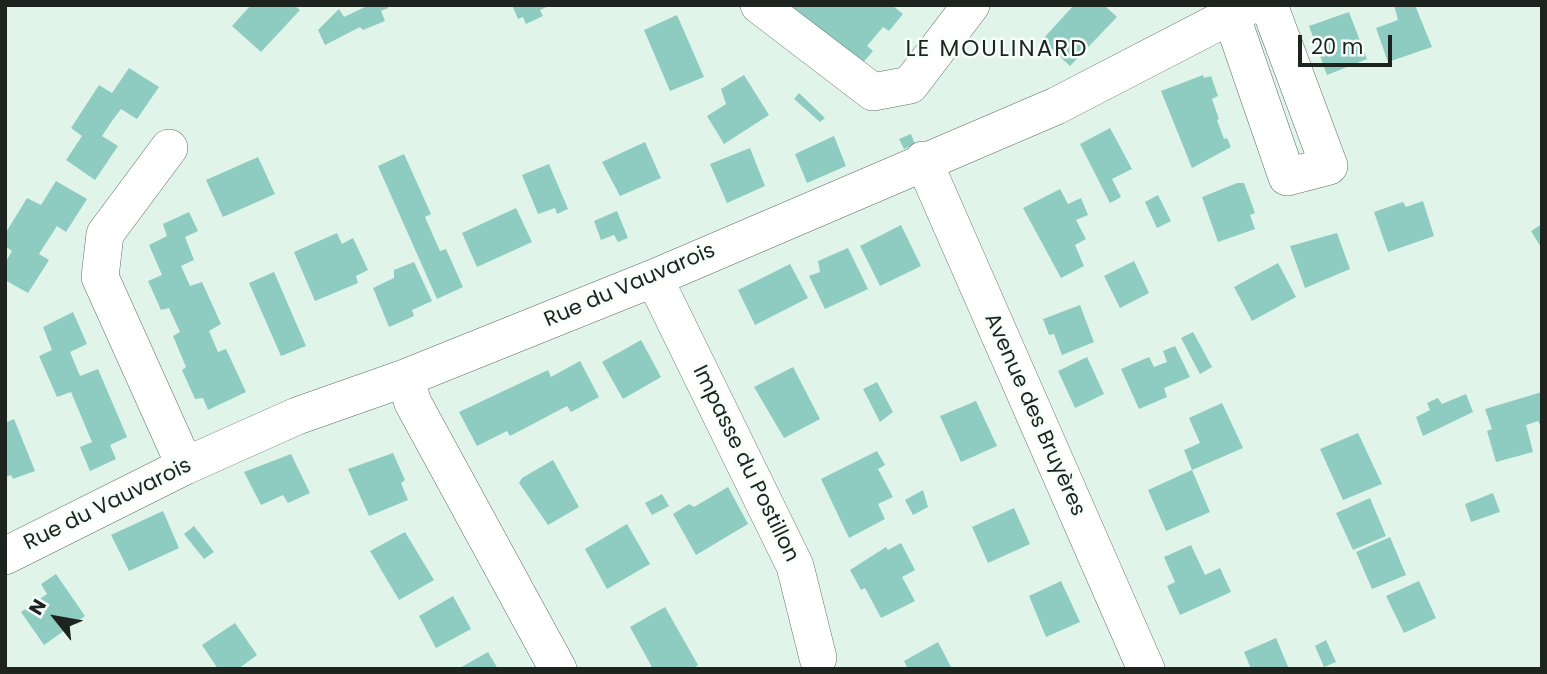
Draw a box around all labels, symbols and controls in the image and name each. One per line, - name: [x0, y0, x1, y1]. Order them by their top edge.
- scale bar: [1302, 21, 1396, 65]
- text: 20 m: [1311, 32, 1364, 61]
- district label: LE MOULINARD: [907, 36, 1087, 64]
- street label: Rue du Vauvarois: [541, 239, 719, 333]
- street label: Avenue des Bruyères: [978, 310, 1090, 520]
- street label: Impasse du Postillon: [686, 362, 804, 566]
- street label: Rue du Vauvarois: [20, 454, 196, 556]
- north arrow: [21, 583, 91, 653]
- text: N: [22, 594, 53, 620]

